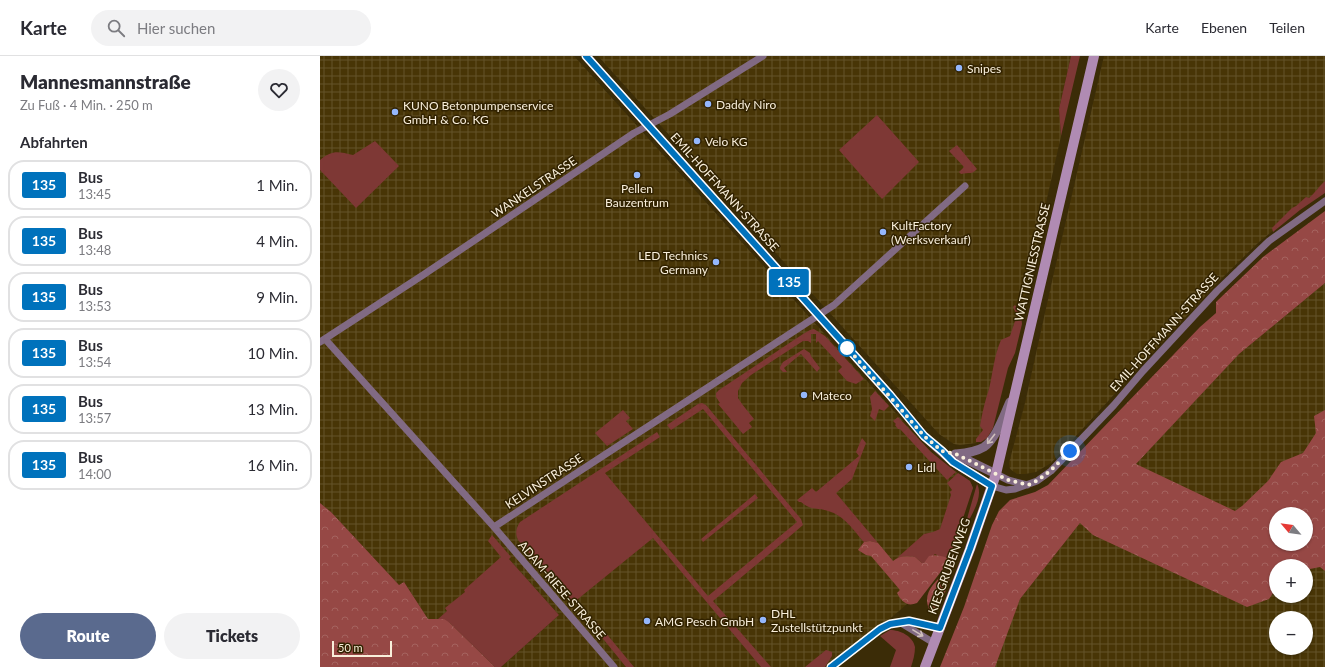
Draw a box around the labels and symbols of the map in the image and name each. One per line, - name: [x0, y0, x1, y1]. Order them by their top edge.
- place label: Snipes: [967, 61, 1001, 76]
- marker: Snipes: [954, 63, 964, 73]
- place label: Daddy Niro: [716, 97, 776, 112]
- place label: KUNO Betonpumpenservice GmbH & Co. KG: [403, 98, 553, 127]
- marker: Daddy Niro: [703, 99, 713, 109]
- marker: KUNO Betonpumpenservice GmbH & Co. KG: [390, 107, 400, 117]
- street label: EMIL-HOFFMANN-STRASSE: [668, 129, 782, 255]
- place label: Velo KG: [705, 134, 748, 149]
- marker: Velo KG: [692, 136, 702, 146]
- street label: WANKELSTRASSE: [489, 153, 579, 221]
- marker: Pellen Bauzentrum: [632, 170, 642, 180]
- place label: Pellen Bauzentrum: [605, 181, 669, 210]
- street label: WATTIGNIESSTRASSE: [1011, 201, 1053, 322]
- place label: KultFactory (Werksverkauf): [891, 218, 971, 247]
- marker: KultFactory (Werksverkauf): [878, 227, 888, 237]
- place label: LED Technics Germany: [638, 248, 709, 277]
- marker: LED Technics Germany: [711, 257, 721, 267]
- line badge: 135: [766, 269, 812, 295]
- street label: EMIL-HOFFMANN-STRASSE: [1107, 269, 1221, 395]
- unlabelled marker: [838, 339, 856, 357]
- place label: Mateco: [812, 388, 852, 403]
- marker: Mateco: [799, 390, 809, 400]
- one-way arrow: [986, 434, 995, 445]
- your location: [1060, 441, 1080, 461]
- street label: KELVINSTRASSE: [502, 450, 586, 512]
- place label: Lidl: [917, 460, 936, 475]
- marker: Lidl: [904, 462, 914, 472]
- north arrow: [1269, 507, 1313, 551]
- street label: KIESGRUBENWEG: [925, 515, 974, 616]
- street label: ADAM-RIESE-STRASSE: [515, 538, 609, 642]
- place label: DHL Zustellstützpunkt: [771, 606, 863, 635]
- place label: AMG Pesch GmbH: [655, 614, 754, 629]
- marker: DHL Zustellstützpunkt: [758, 615, 768, 625]
- marker: AMG Pesch GmbH: [642, 616, 652, 626]
- one-way arrow: [912, 630, 924, 638]
- scale bar: [332, 639, 392, 658]

